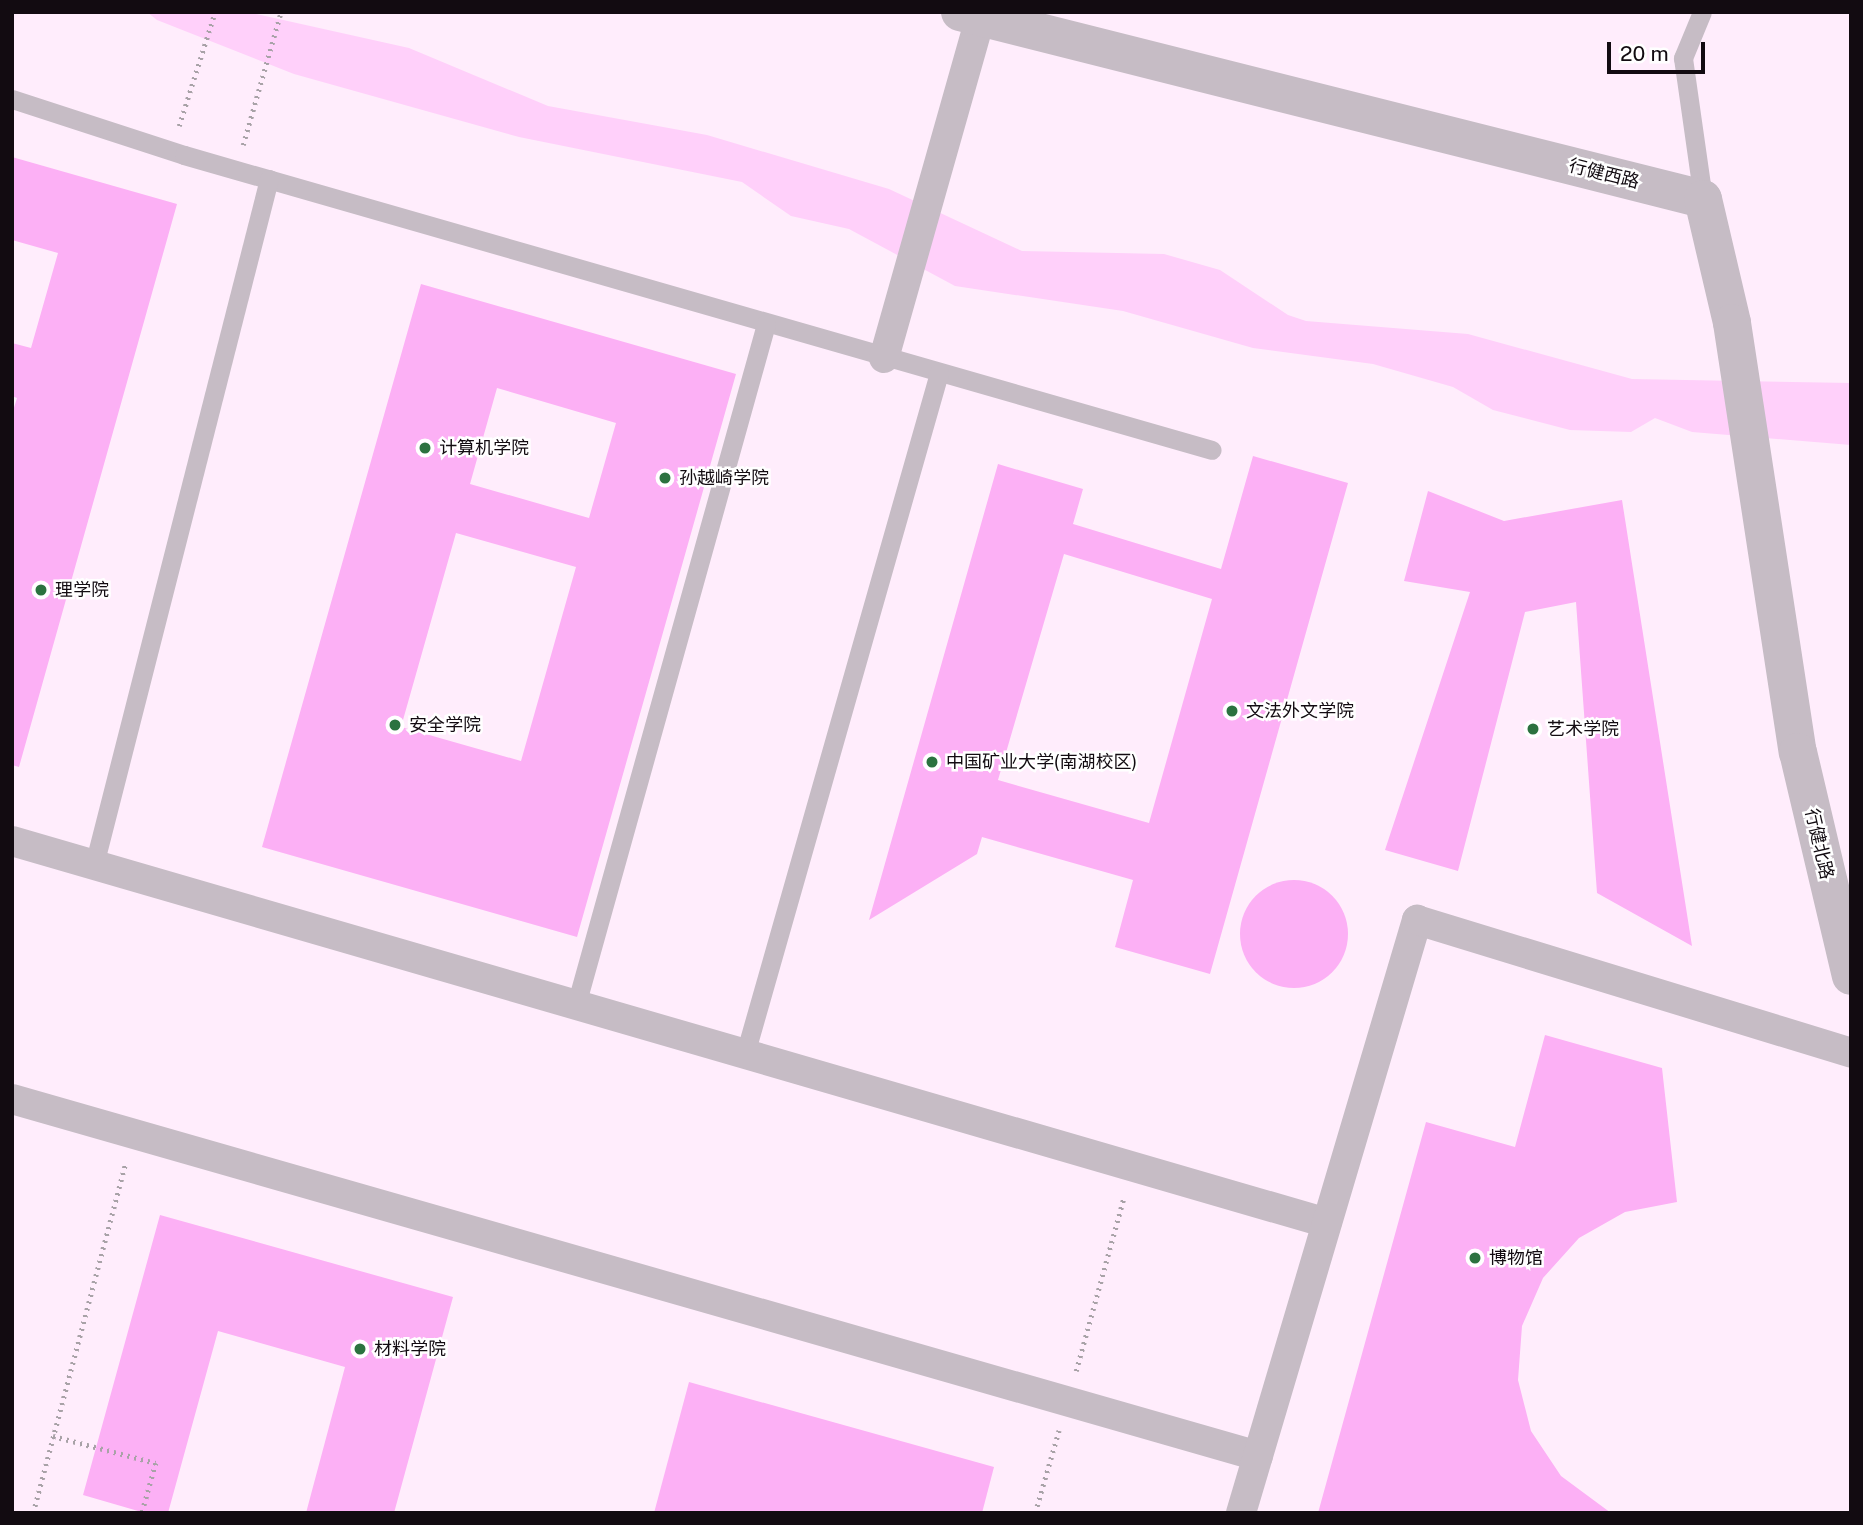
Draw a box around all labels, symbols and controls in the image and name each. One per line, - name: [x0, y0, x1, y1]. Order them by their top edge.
- scale bar: [1611, 28, 1709, 72]
- text: 20 m: [1620, 41, 1669, 66]
- street label: 行健西路: [1566, 155, 1642, 193]
- place label: 计算机学院: [439, 437, 529, 459]
- marker: 计算机学院: [417, 440, 433, 456]
- place label: 孙越崎学院: [679, 467, 769, 489]
- marker: 孙越崎学院: [657, 470, 673, 486]
- place label: 理学院: [55, 579, 109, 601]
- marker: 理学院: [33, 582, 49, 598]
- place label: 文法外文学院: [1246, 700, 1354, 722]
- marker: 文法外文学院: [1224, 703, 1240, 719]
- place label: 安全学院: [409, 714, 481, 736]
- marker: 安全学院: [387, 717, 403, 733]
- place label: 艺术学院: [1547, 718, 1619, 740]
- marker: 艺术学院: [1525, 721, 1541, 737]
- place label: 中国矿业大学(南湖校区): [946, 751, 1137, 773]
- marker: 中国矿业大学(南湖校区): [924, 754, 940, 770]
- street label: 行健北路: [1800, 806, 1838, 882]
- place label: 博物馆: [1489, 1247, 1543, 1269]
- marker: 博物馆: [1467, 1250, 1483, 1266]
- place label: 材料学院: [374, 1338, 446, 1360]
- marker: 材料学院: [352, 1341, 368, 1357]

